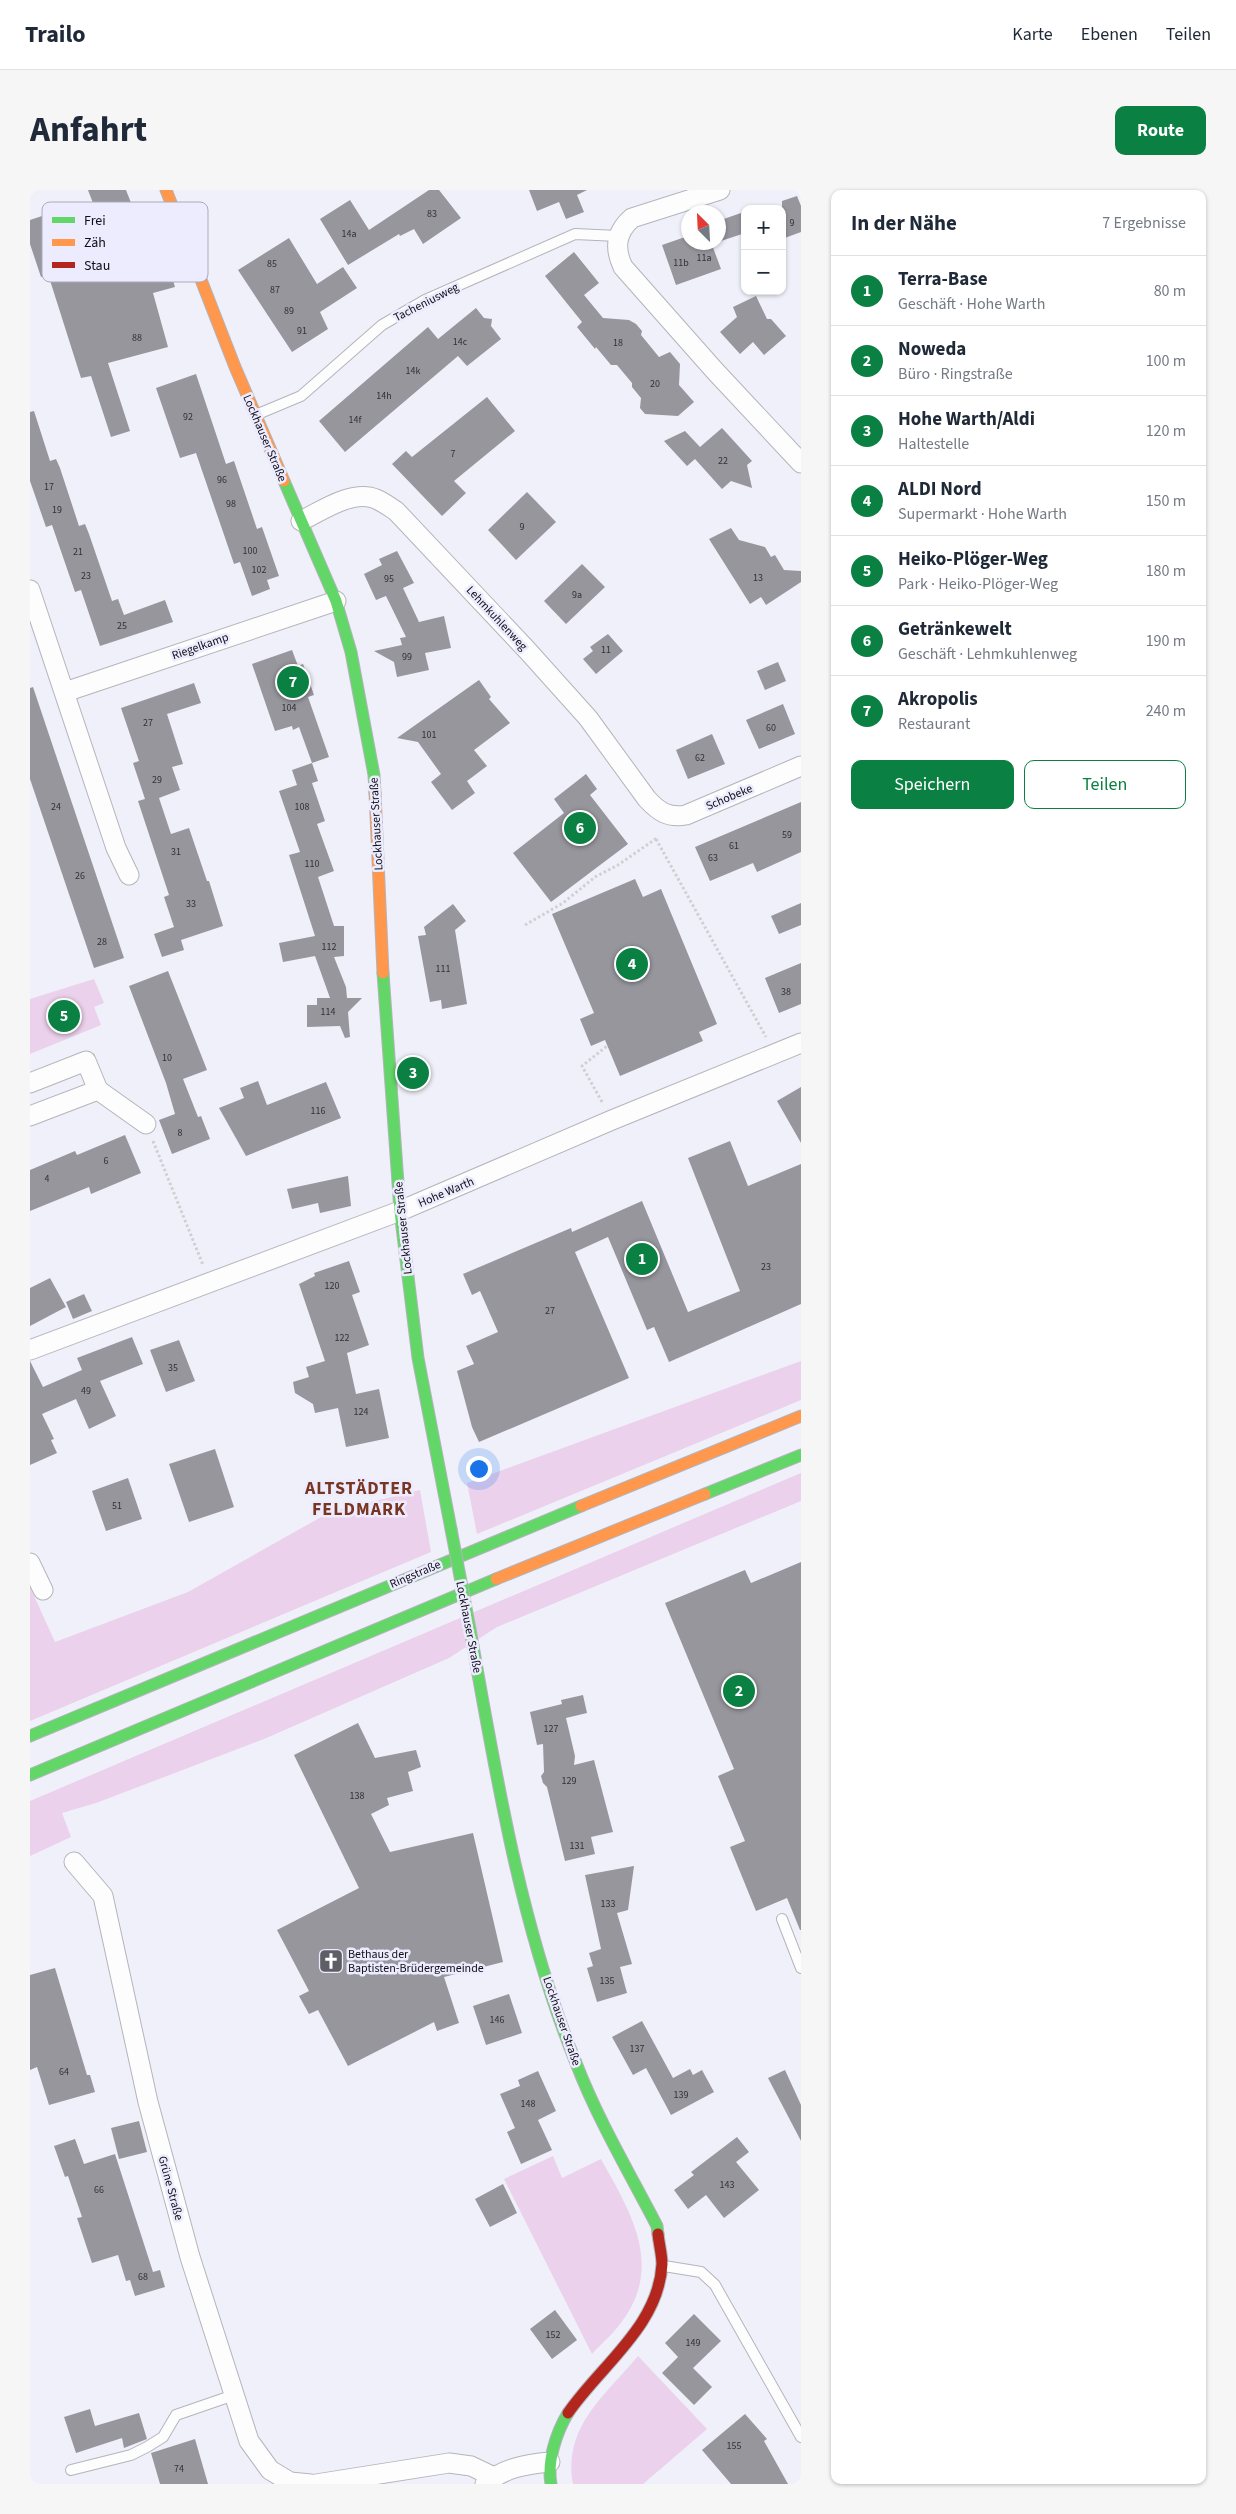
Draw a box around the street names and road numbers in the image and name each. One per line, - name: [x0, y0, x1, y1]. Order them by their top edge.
- street label: Tacheniusweg: [391, 279, 462, 326]
- street label: Lockhauser Straße: [239, 392, 291, 484]
- street label: Lehmkuhlenweg: [462, 582, 531, 654]
- street label: Riegelkamp: [170, 629, 231, 664]
- street label: Lockhauser Straße: [366, 777, 387, 871]
- street label: Schobeke: [703, 780, 755, 815]
- street label: Hohe Warth: [416, 1173, 477, 1212]
- street label: Lockhauser Straße: [390, 1181, 417, 1275]
- street label: Ringstraße: [387, 1556, 443, 1593]
- street label: Lockhauser Straße: [451, 1580, 486, 1675]
- street label: Lockhauser Straße: [538, 1974, 585, 2068]
- street label: Grüne Straße: [154, 2154, 187, 2222]

